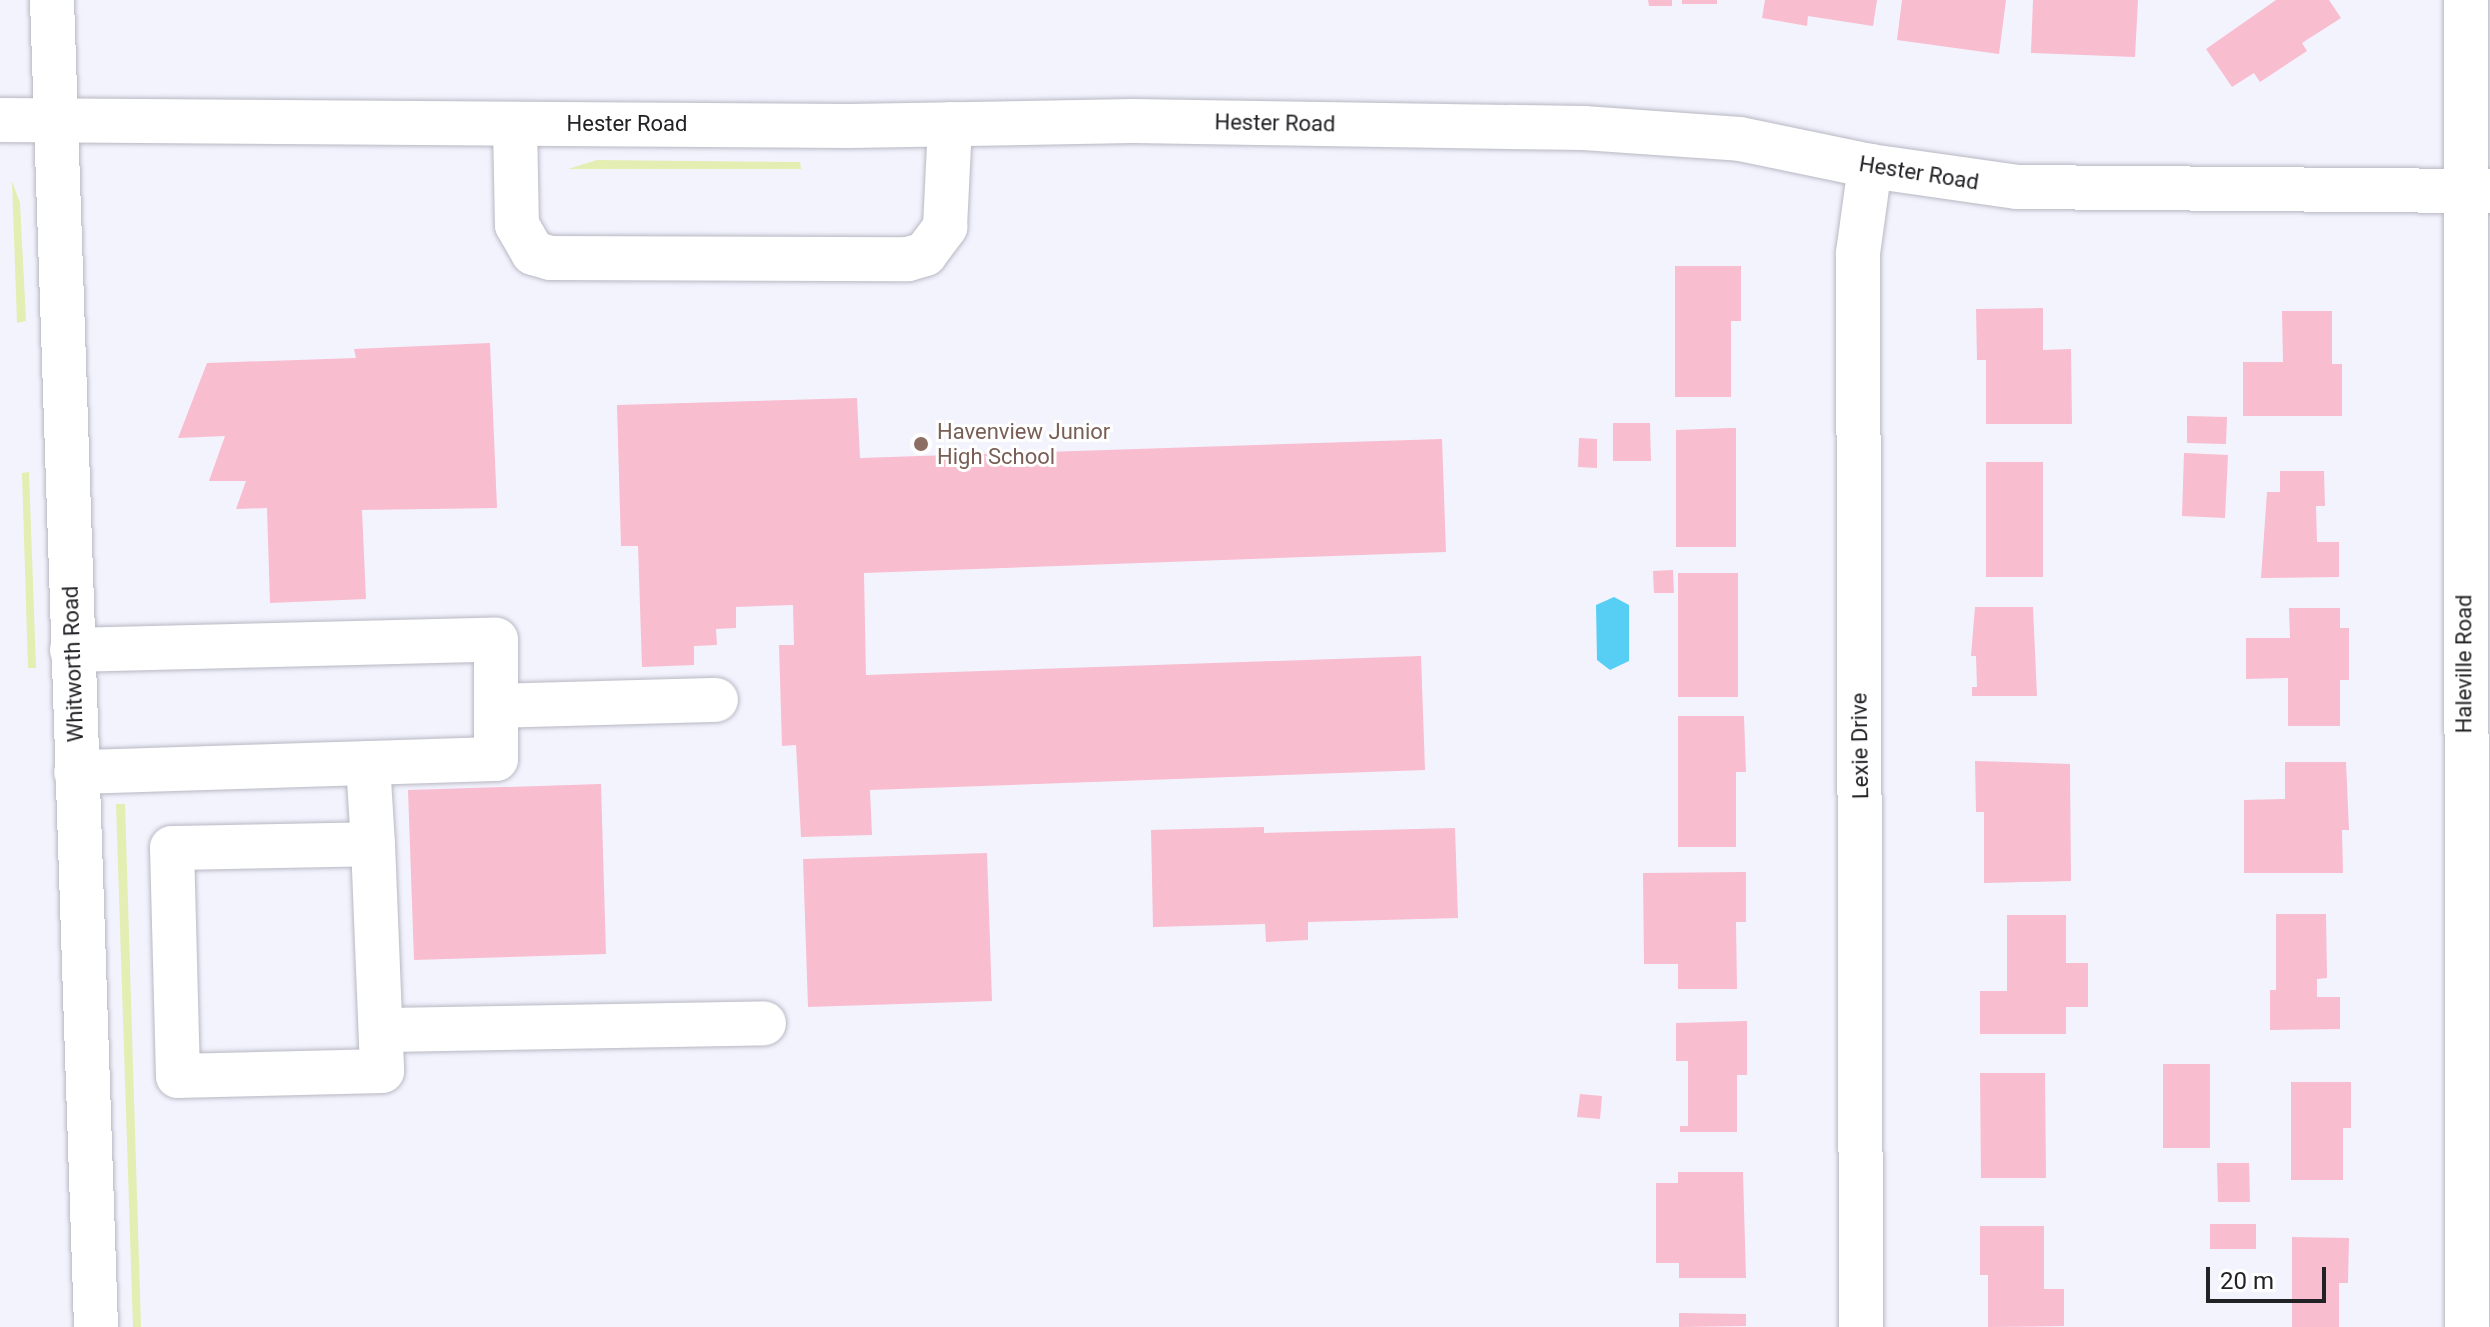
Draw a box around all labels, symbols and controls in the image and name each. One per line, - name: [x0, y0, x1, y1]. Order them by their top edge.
- street label: Hester Road: [1214, 109, 1336, 137]
- street label: Hester Road: [567, 111, 687, 137]
- street label: Hester Road: [1857, 151, 1981, 195]
- place label: Havenview Junior High School: [937, 418, 1110, 470]
- marker: Havenview Junior High School: [912, 435, 930, 453]
- street label: Whitworth Road: [57, 585, 89, 743]
- street label: Haleville Road: [2451, 595, 2477, 733]
- street label: Lexie Drive: [1846, 693, 1874, 799]
- scale bar: [2210, 1251, 2330, 1301]
- text: 20 m: [2220, 1267, 2274, 1295]

